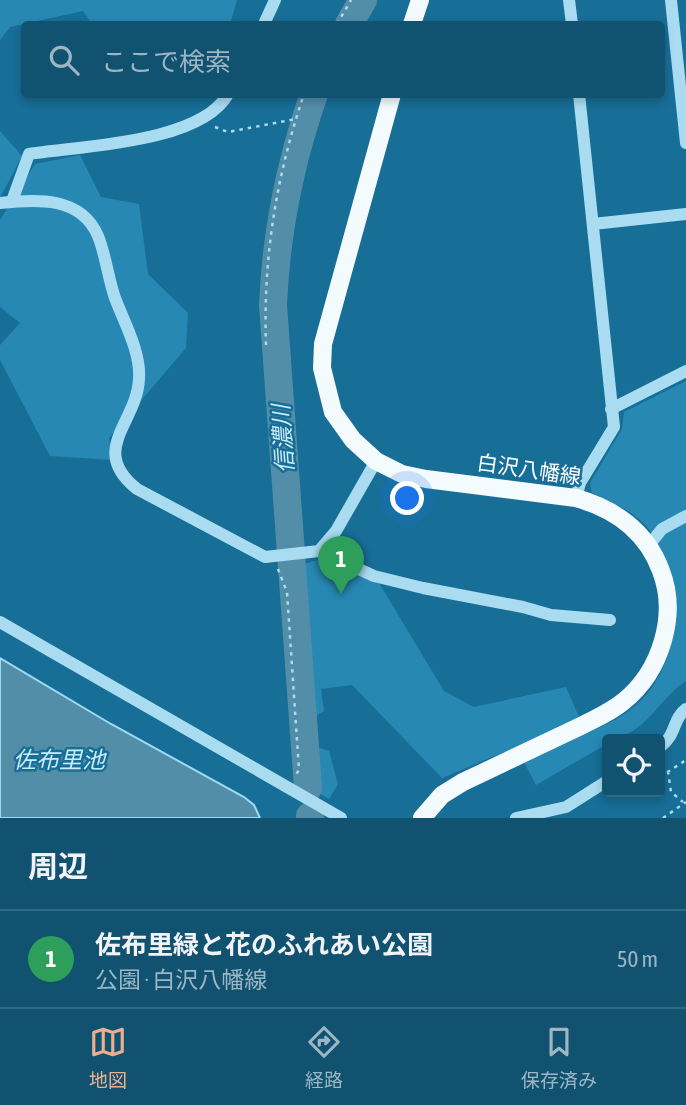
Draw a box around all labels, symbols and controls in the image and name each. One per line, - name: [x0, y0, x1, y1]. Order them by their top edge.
- search box: [21, 21, 665, 98]
- icon: search: [45, 41, 83, 79]
- text: ここで検索: [101, 47, 231, 77]
- water label: 信濃川: [267, 401, 298, 474]
- street label: 白沢八幡線: [475, 450, 583, 488]
- your location: [390, 481, 424, 515]
- pin: 1: [318, 536, 364, 594]
- map controls: [602, 734, 665, 797]
- button: locate: [602, 734, 665, 797]
- water label: 佐布里池: [13, 747, 107, 773]
- text: 周辺: [28, 849, 88, 883]
- text: 佐布里緑と花のふれあい公園: [95, 930, 433, 960]
- text: 1: [46, 946, 56, 972]
- text: 50 m: [617, 946, 658, 972]
- text: 公園 · 白沢八幡線: [95, 967, 267, 993]
- tab: 地図: [89, 1023, 127, 1092]
- tab: 経路: [305, 1023, 343, 1092]
- tab: 保存済み: [521, 1023, 597, 1092]

